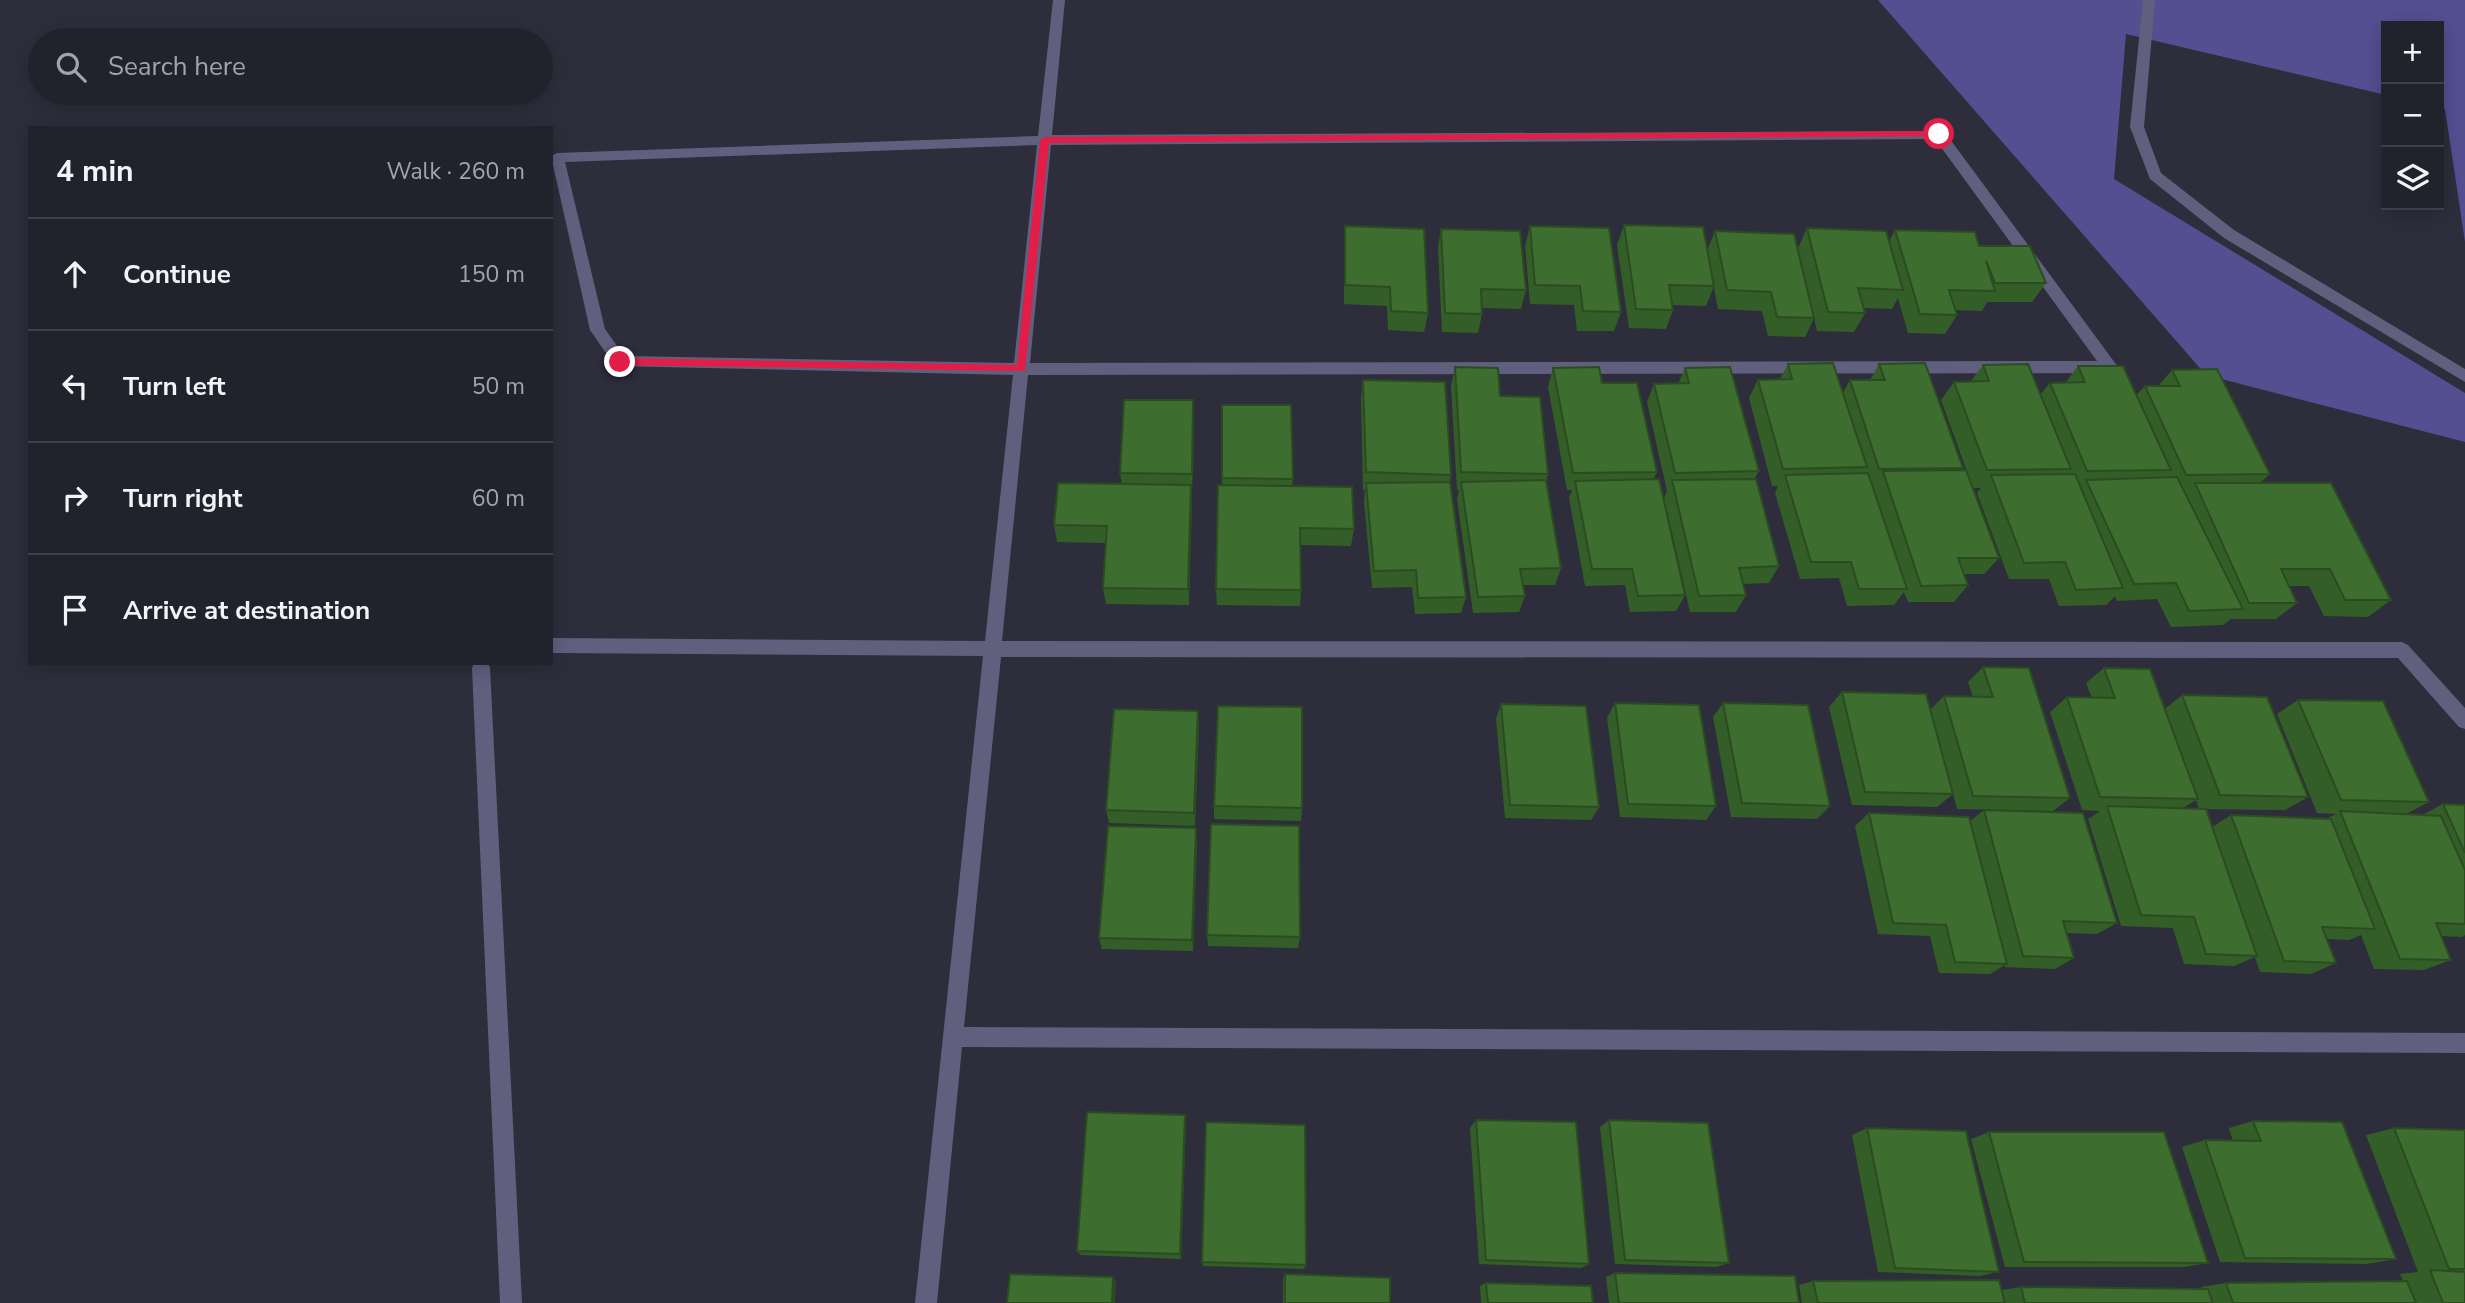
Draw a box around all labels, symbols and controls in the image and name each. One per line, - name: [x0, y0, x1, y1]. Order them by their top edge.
- map controls: [2381, 21, 2444, 210]
- button: +: [2381, 21, 2444, 84]
- search box: [28, 28, 553, 105]
- icon: search: [52, 48, 90, 86]
- text: Search here: [108, 49, 246, 84]
- button: −: [2381, 84, 2444, 147]
- route start: [1923, 118, 1954, 149]
- button: layers: [2381, 147, 2444, 210]
- text: 4 min: [56, 151, 134, 192]
- text: Walk · 260 m: [386, 156, 525, 187]
- icon: ahead: [56, 255, 94, 293]
- text: Continue: [123, 257, 231, 292]
- text: 150 m: [458, 259, 525, 290]
- route end: [604, 346, 635, 377]
- icon: left: [56, 367, 94, 405]
- text: Turn left: [123, 369, 226, 404]
- text: 50 m: [472, 371, 525, 402]
- icon: right: [56, 479, 94, 517]
- text: Turn right: [123, 481, 242, 516]
- text: 60 m: [472, 483, 525, 514]
- icon: arrive: [56, 591, 94, 629]
- text: Arrive at destination: [123, 593, 370, 628]

